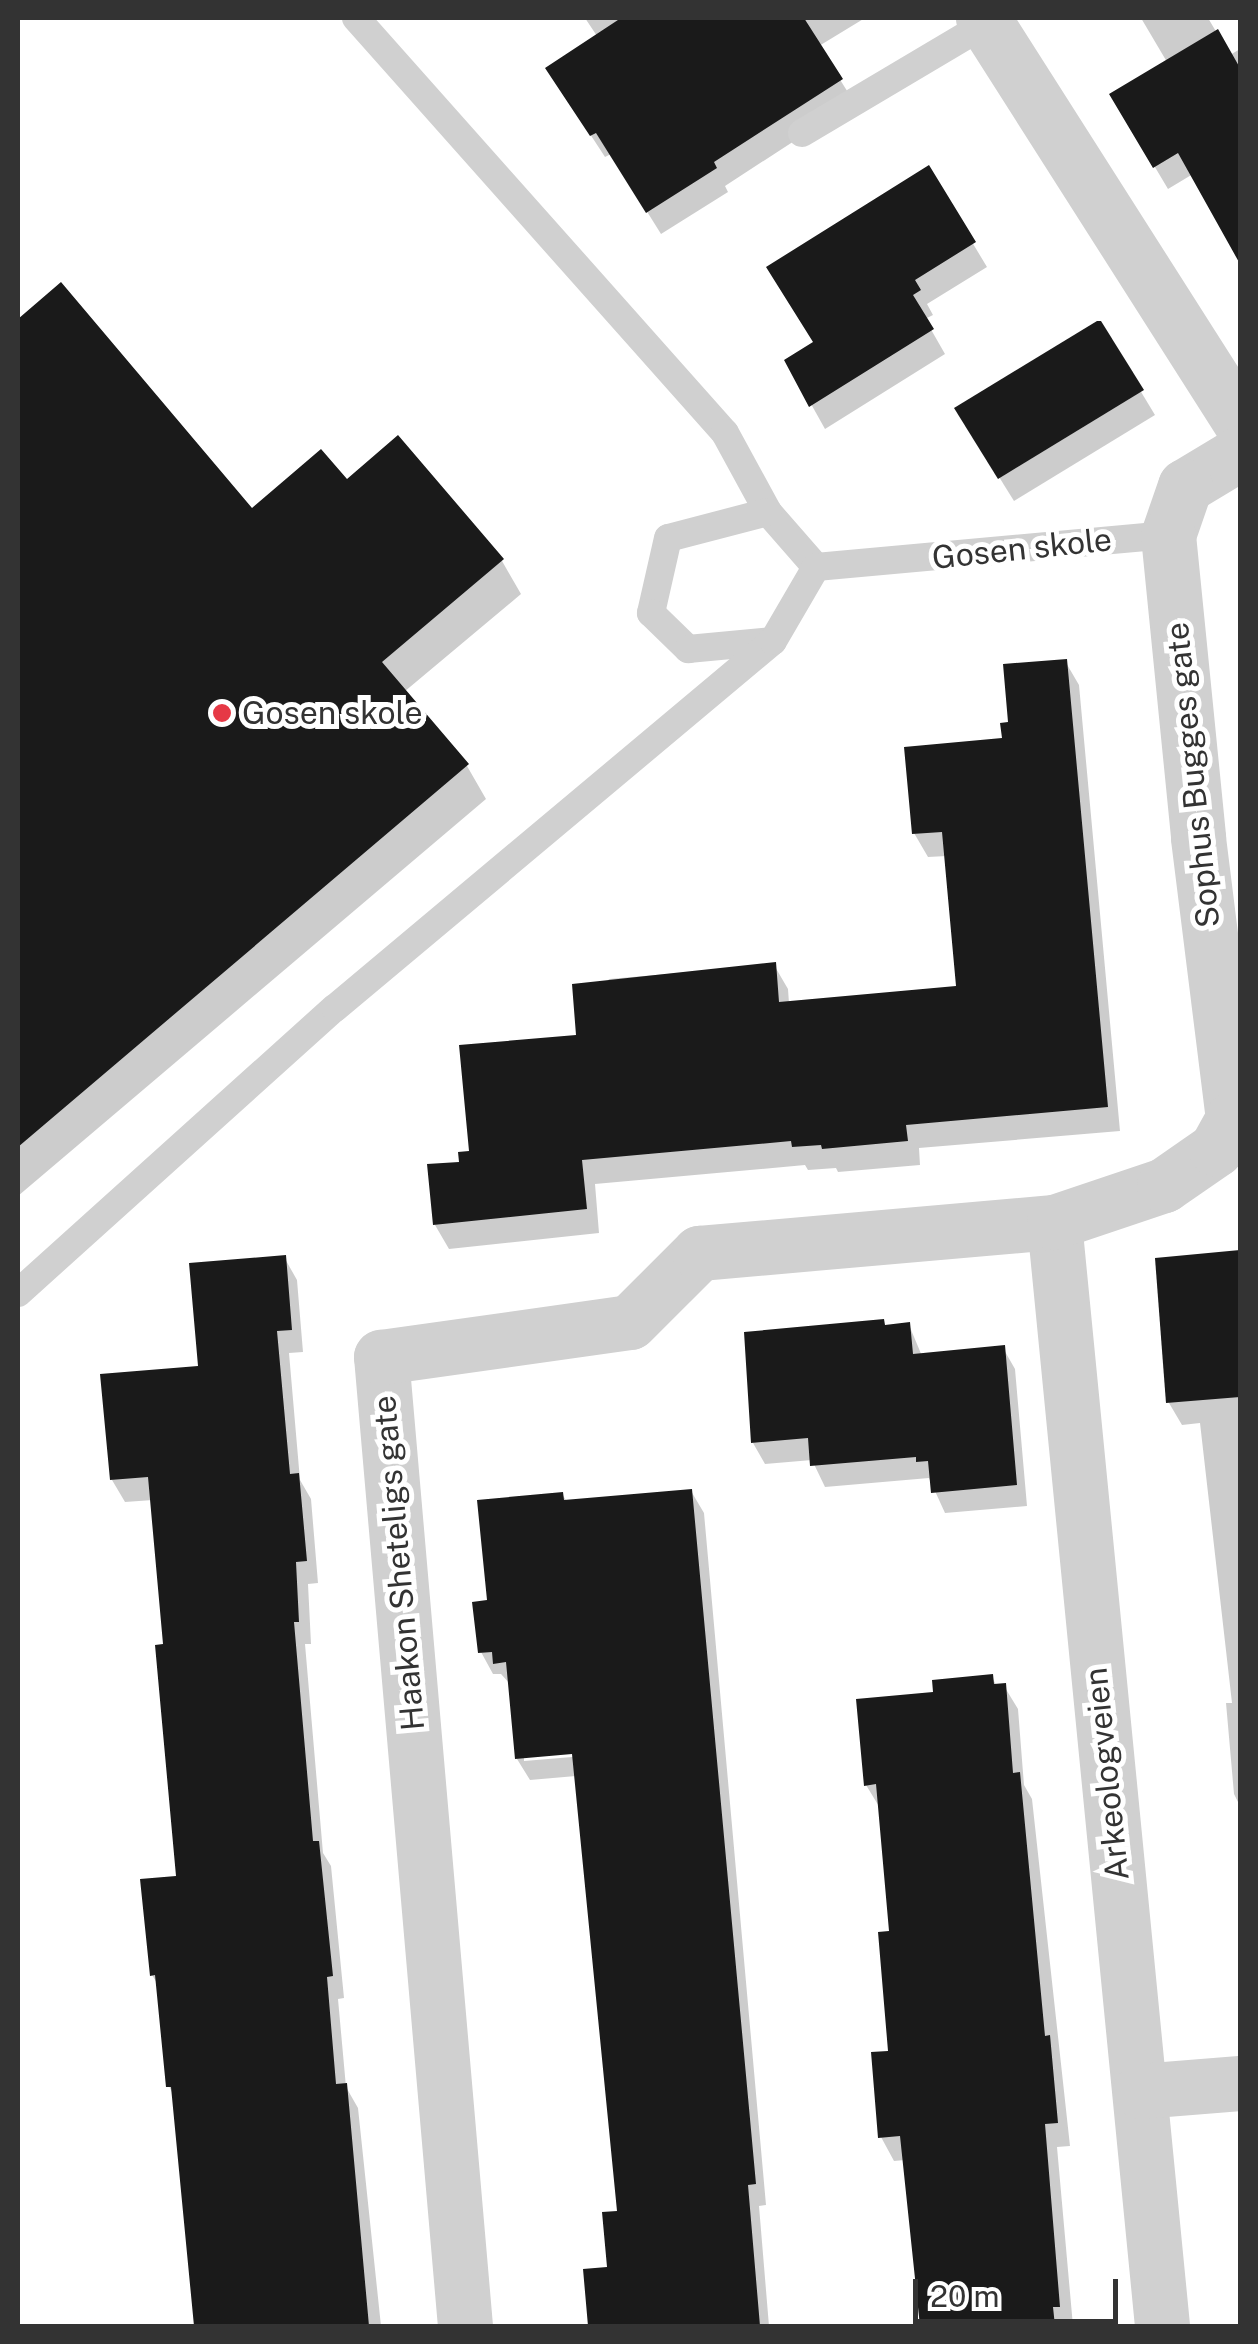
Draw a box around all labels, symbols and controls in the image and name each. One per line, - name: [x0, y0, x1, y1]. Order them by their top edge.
- street label: Gosen skole: [930, 520, 1114, 578]
- street label: Sophus Bugges gate: [1158, 620, 1228, 930]
- place label: Gosen skole: [242, 694, 423, 732]
- marker: Gosen skole: [211, 702, 233, 724]
- street label: Haakon Sheteligs gate: [365, 1394, 433, 1732]
- street label: Arkeologveien: [1077, 1666, 1137, 1882]
- scale bar: [918, 2259, 1123, 2321]
- text: 20 m: [930, 2278, 999, 2314]

